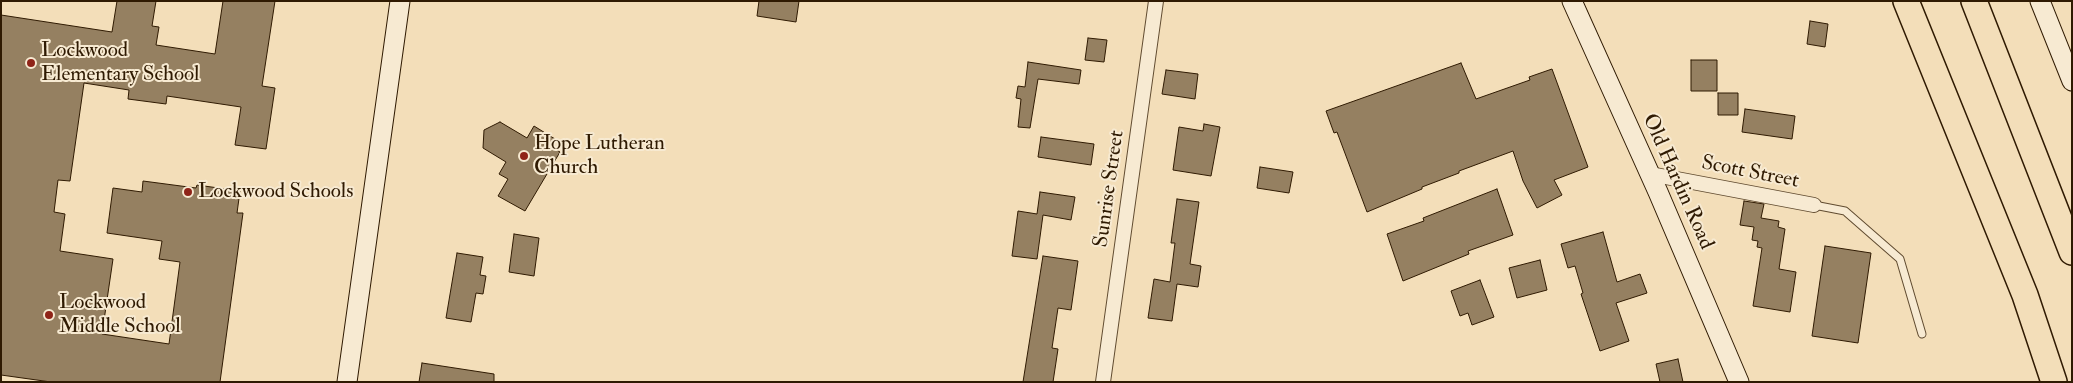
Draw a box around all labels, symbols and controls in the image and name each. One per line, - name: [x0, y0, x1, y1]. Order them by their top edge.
- place label: Lockwood Elementary School: [41, 38, 199, 88]
- marker: Lockwood Elementary School: [25, 57, 37, 69]
- street label: Old Hardin Road: [1636, 110, 1718, 254]
- street label: Sunrise Street: [1089, 129, 1131, 249]
- place label: Hope Lutheran Church: [534, 131, 665, 181]
- marker: Hope Lutheran Church: [518, 150, 530, 162]
- street label: Scott Street: [1699, 151, 1801, 195]
- place label: Lockwood Schools: [198, 179, 353, 205]
- marker: Lockwood Schools: [182, 186, 194, 198]
- place label: Lockwood Middle School: [59, 290, 181, 340]
- marker: Lockwood Middle School: [43, 309, 55, 321]

